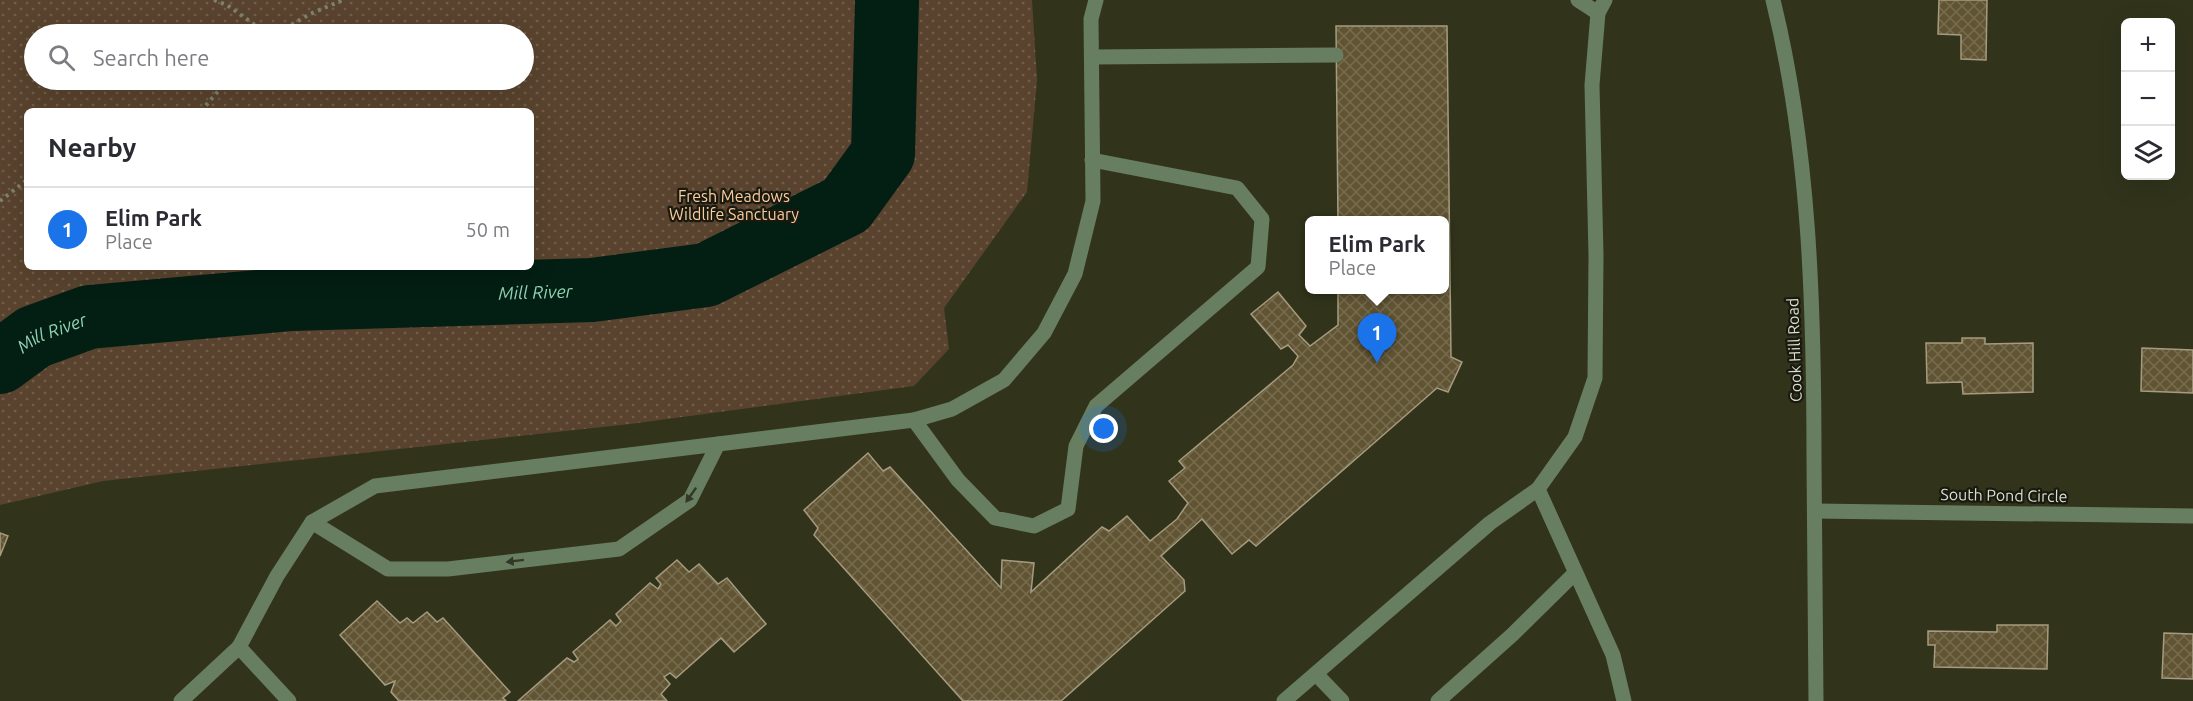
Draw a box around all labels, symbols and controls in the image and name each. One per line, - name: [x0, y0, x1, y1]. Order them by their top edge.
- map controls: [2121, 18, 2175, 180]
- button: +: [2121, 18, 2175, 72]
- search box: [24, 24, 534, 90]
- icon: search: [45, 41, 78, 74]
- text: Search here: [93, 45, 209, 70]
- button: −: [2121, 72, 2175, 126]
- button: layers: [2121, 126, 2175, 180]
- text: Nearby: [48, 133, 136, 162]
- park label: Fresh Meadows Wildlife Sanctuary: [669, 187, 799, 223]
- text: Elim Park: [105, 205, 202, 230]
- popup: [1305, 216, 1449, 294]
- text: 1: [62, 218, 73, 241]
- text: 50 m: [466, 218, 510, 241]
- text: Place: [105, 230, 153, 253]
- text: Elim Park: [1329, 231, 1425, 256]
- text: Place: [1329, 256, 1376, 279]
- water label: Mill River: [498, 281, 574, 303]
- street label: Cook Hill Road: [1783, 298, 1805, 402]
- water label: Mill River: [13, 308, 90, 356]
- pin: 1: [1358, 314, 1396, 363]
- your location: [1089, 414, 1118, 443]
- street label: South Pond Circle: [1940, 485, 2068, 505]
- one-way arrow: [685, 487, 696, 504]
- one-way arrow: [505, 556, 524, 566]

